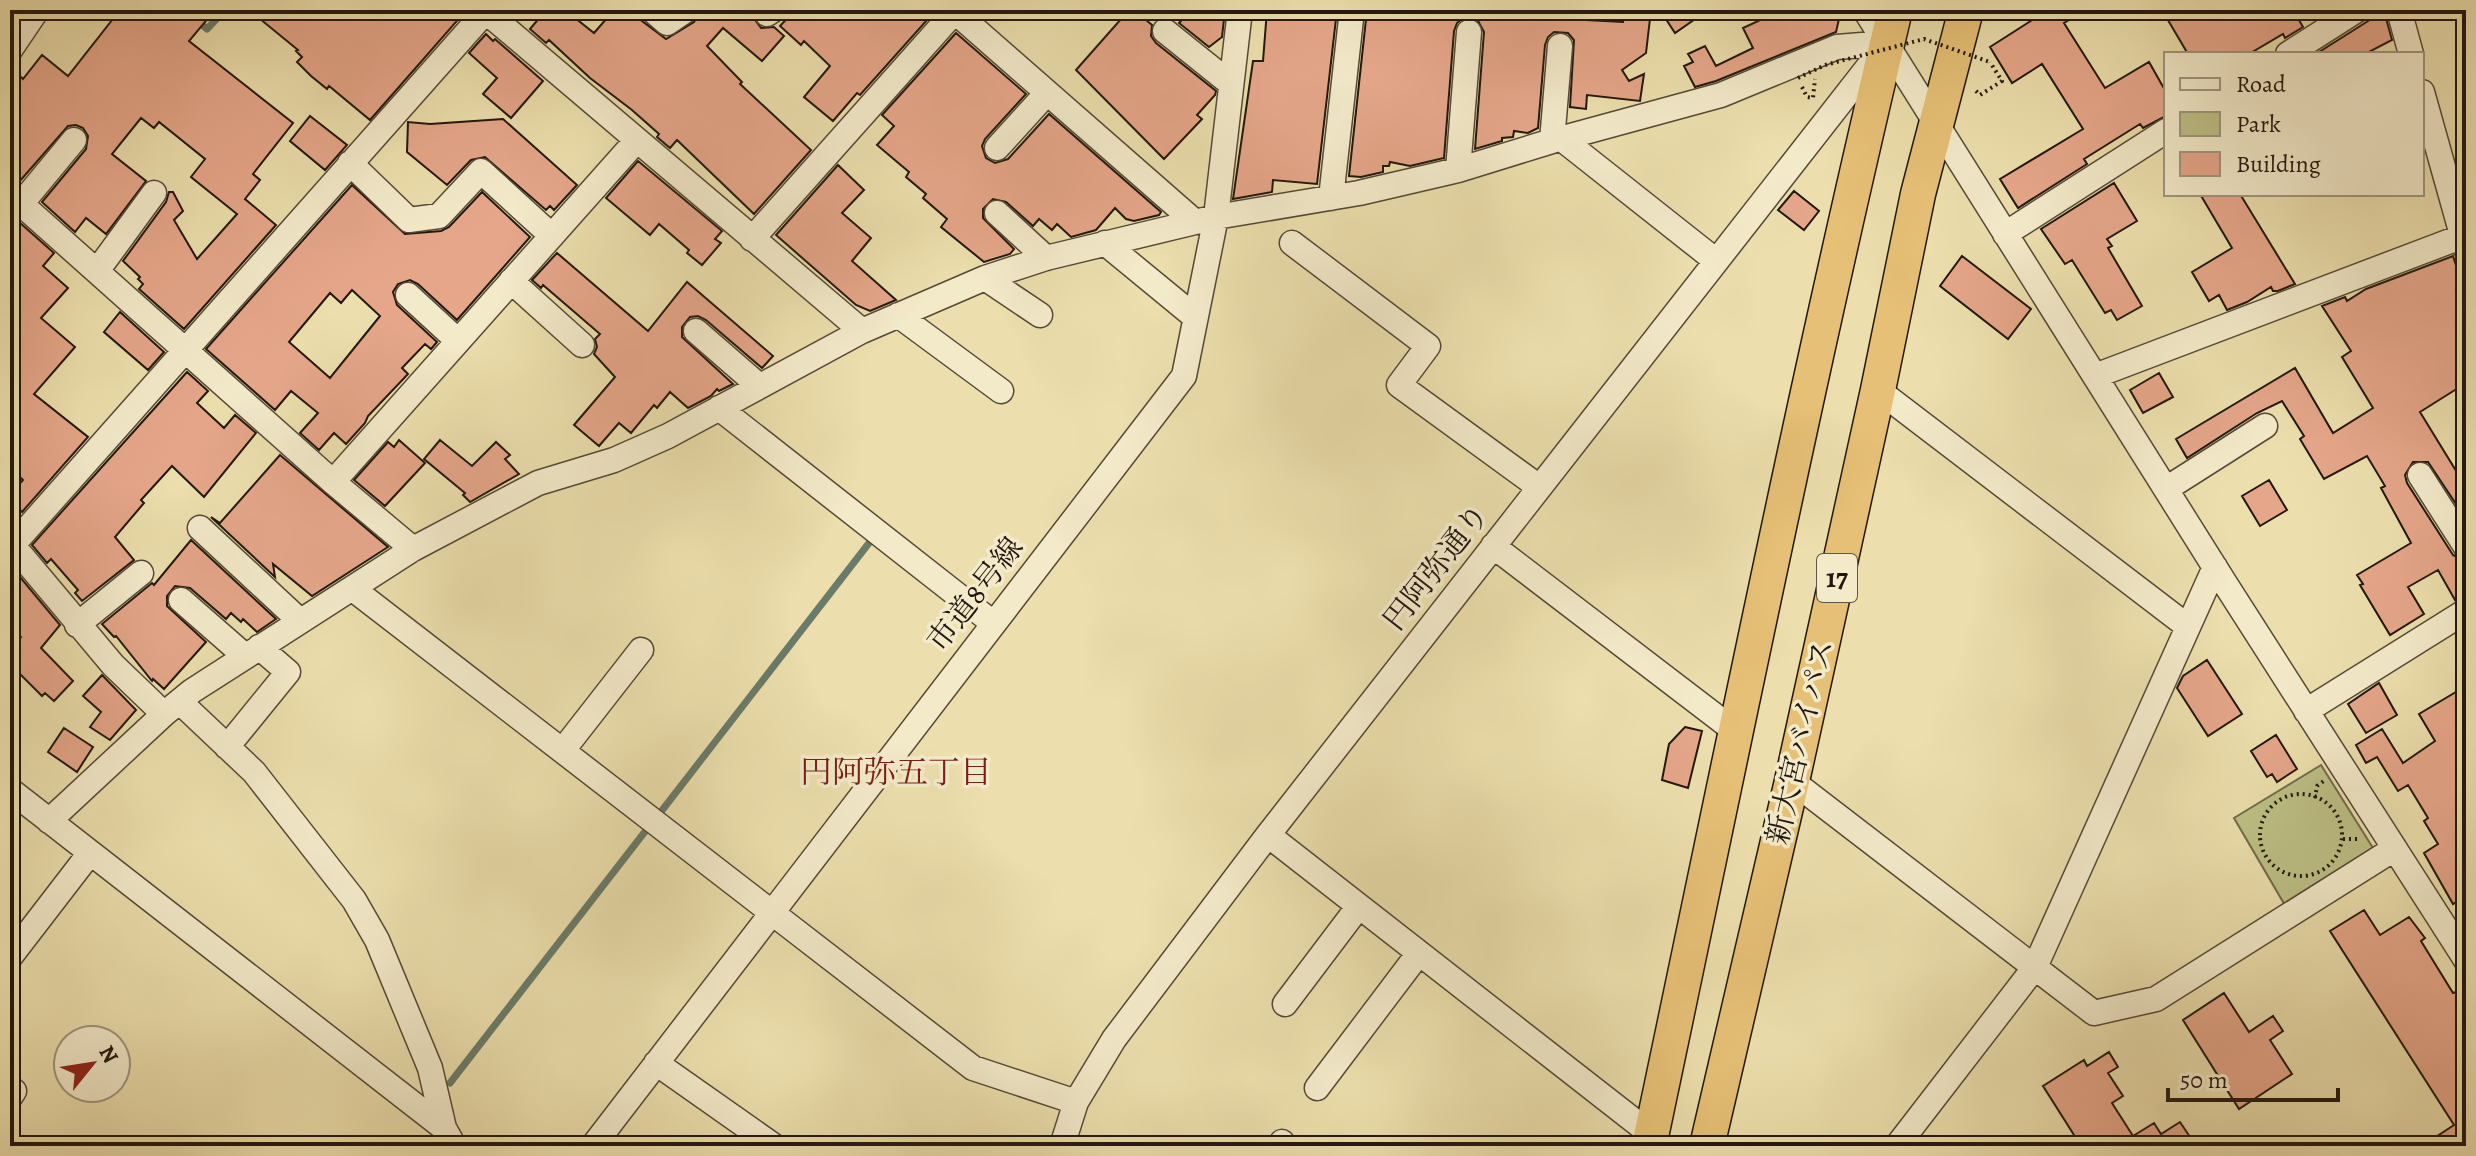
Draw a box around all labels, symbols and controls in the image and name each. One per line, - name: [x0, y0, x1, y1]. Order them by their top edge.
- legend: [2164, 52, 2424, 196]
- text: Road: [2236, 68, 2286, 100]
- text: Park: [2236, 108, 2281, 140]
- text: Building: [2236, 148, 2321, 180]
- street label: 円阿弥通り: [1374, 496, 1498, 638]
- street label: 市道8号線: [918, 529, 1032, 659]
- road number: 17: [1817, 554, 1857, 602]
- street label: 新大宮バイパス: [1757, 635, 1843, 849]
- district label: 円阿弥五丁目: [800, 750, 992, 794]
- north arrow: [52, 1024, 132, 1104]
- text: N: [91, 1040, 125, 1069]
- scale bar: [2168, 1052, 2338, 1102]
- text: 50 m: [2180, 1064, 2228, 1096]

